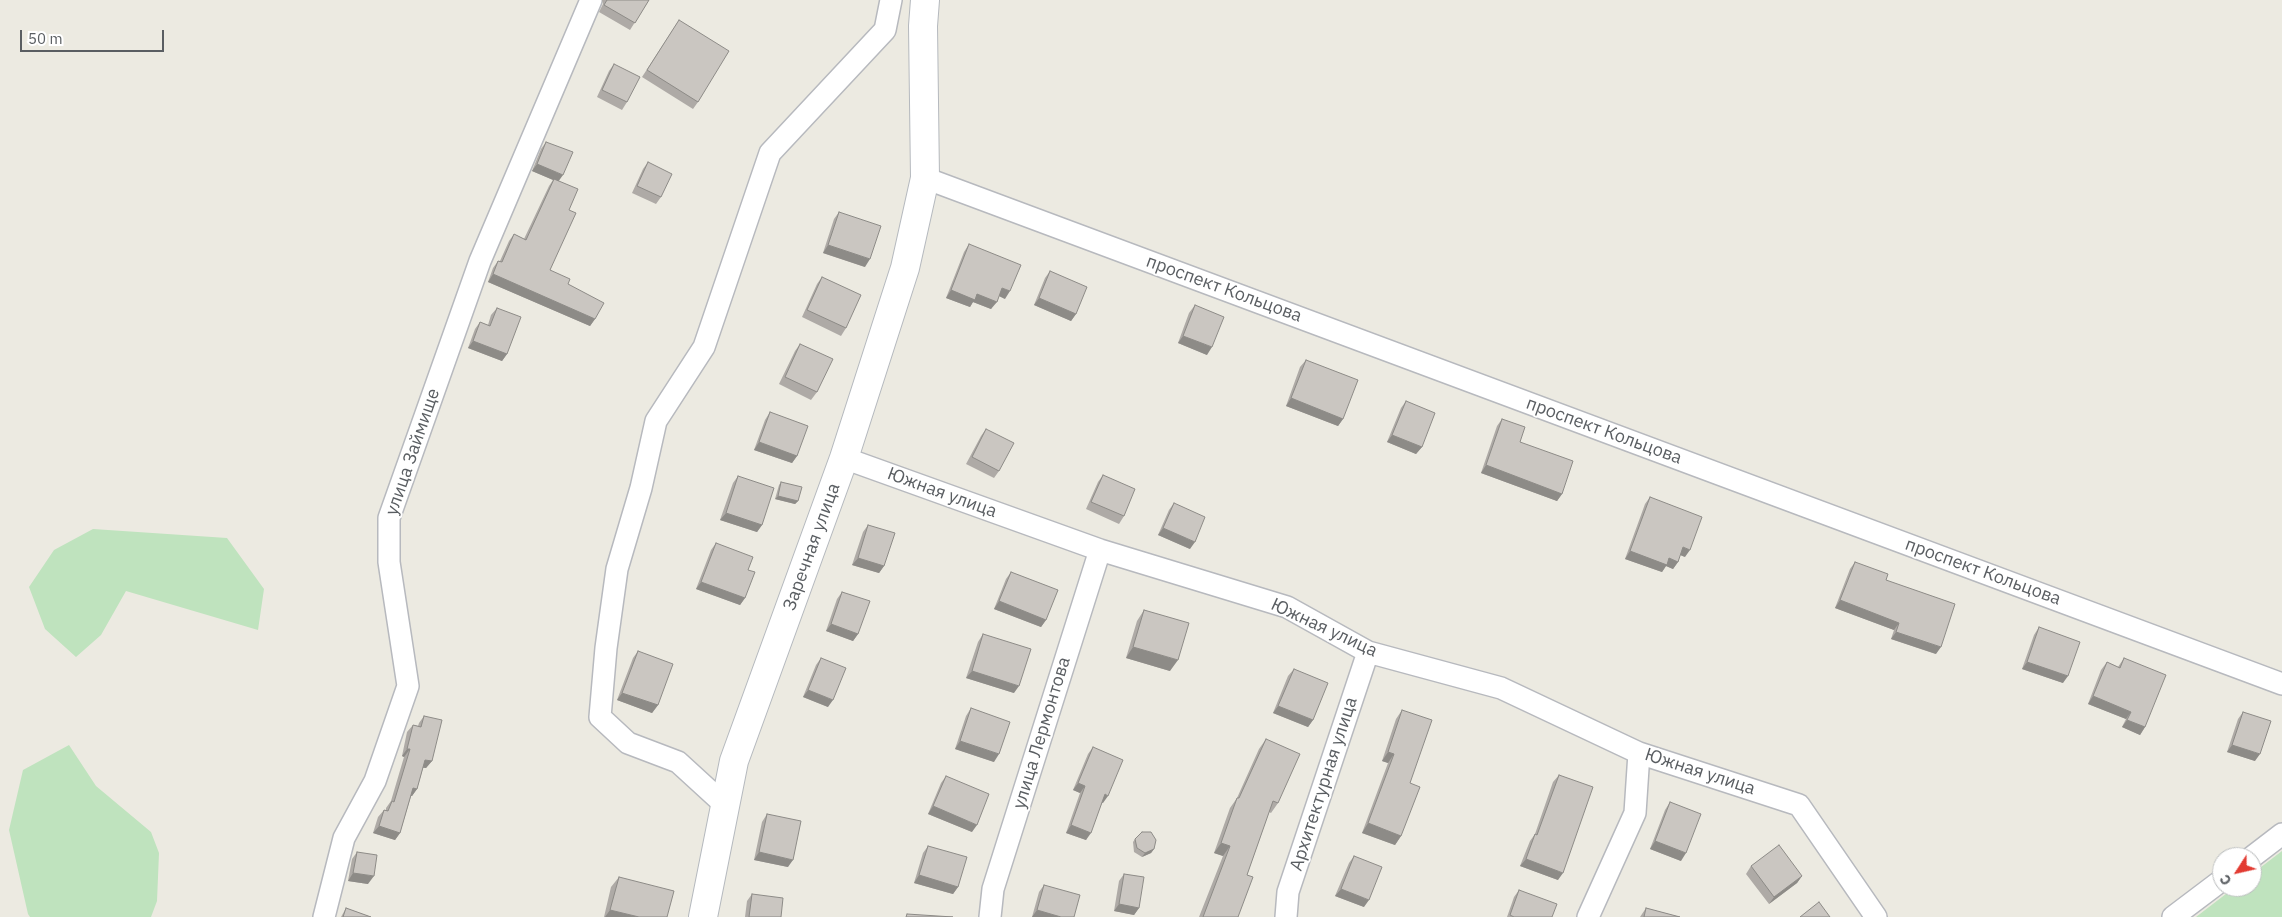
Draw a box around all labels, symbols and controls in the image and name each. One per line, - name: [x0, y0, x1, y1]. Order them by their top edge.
- scale bar: [22, 20, 166, 52]
- text: 50 m: [28, 29, 63, 48]
- street label: проспект Кольцова: [1143, 251, 1305, 327]
- street label: улица Займище: [381, 386, 445, 518]
- street label: проспект Кольцова: [1523, 393, 1685, 469]
- street label: Южная улица: [884, 463, 1000, 523]
- street label: Заречная улица: [779, 480, 845, 614]
- street label: проспект Кольцова: [1902, 534, 2064, 610]
- street label: Южная улица: [1267, 594, 1381, 662]
- street label: улица Лермонтова: [1009, 654, 1075, 812]
- street label: Архитектурная улица: [1286, 694, 1362, 874]
- street label: Южная улица: [1642, 744, 1758, 800]
- north arrow: [2212, 847, 2262, 897]
- text: С: [2216, 871, 2236, 889]

